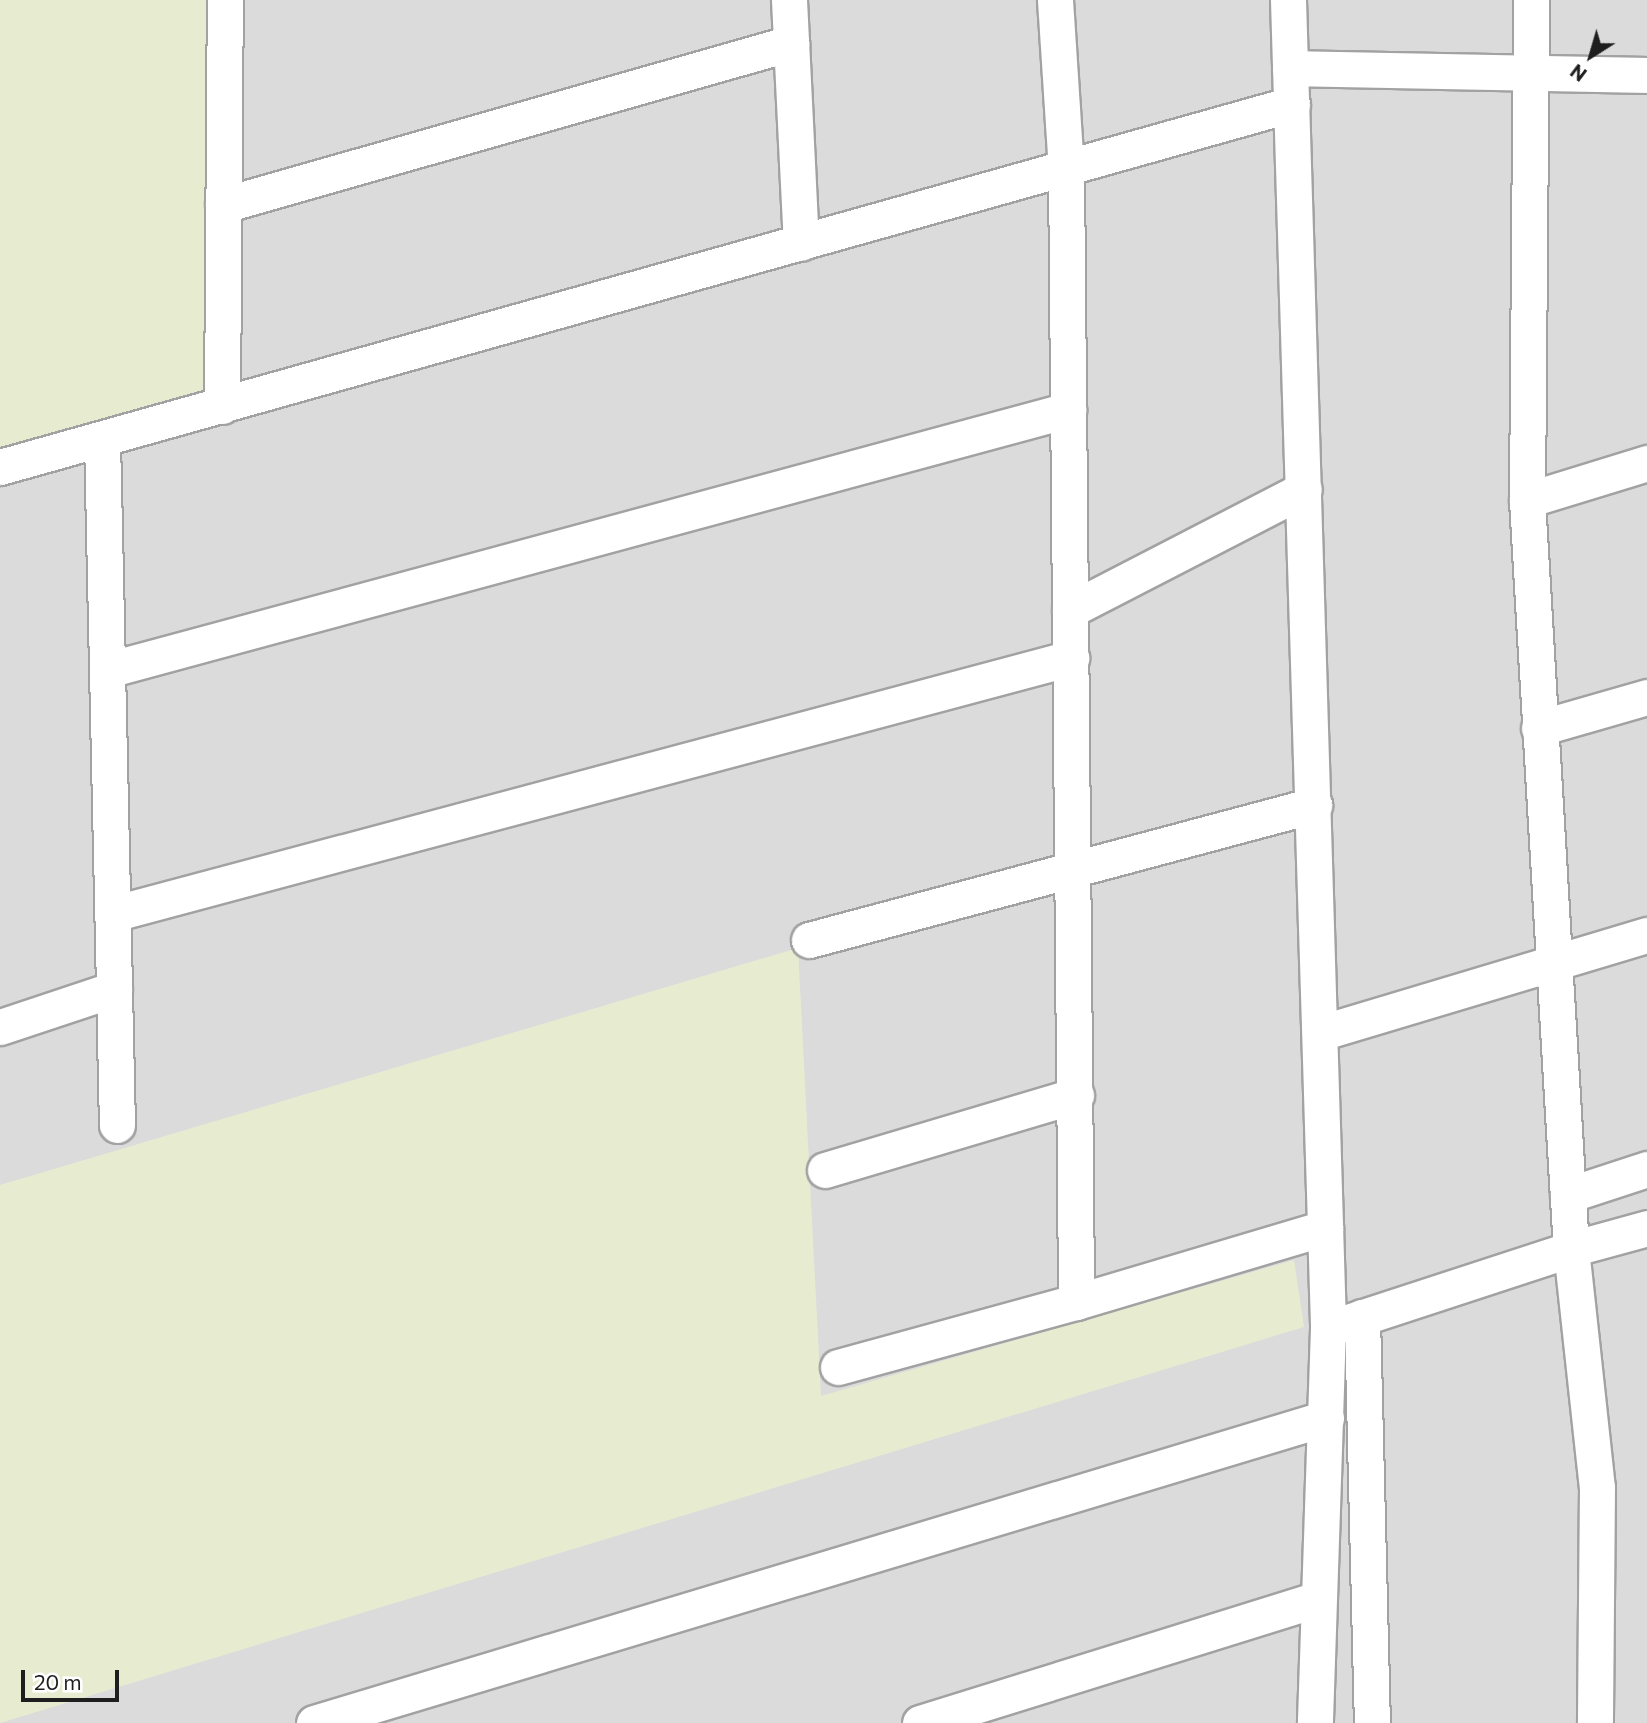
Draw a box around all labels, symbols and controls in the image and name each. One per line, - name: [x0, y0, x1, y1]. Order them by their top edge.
- north arrow: [1556, 21, 1626, 91]
- text: N: [1565, 60, 1591, 87]
- scale bar: [24, 1656, 122, 1700]
- text: 20 m: [34, 1669, 82, 1694]

